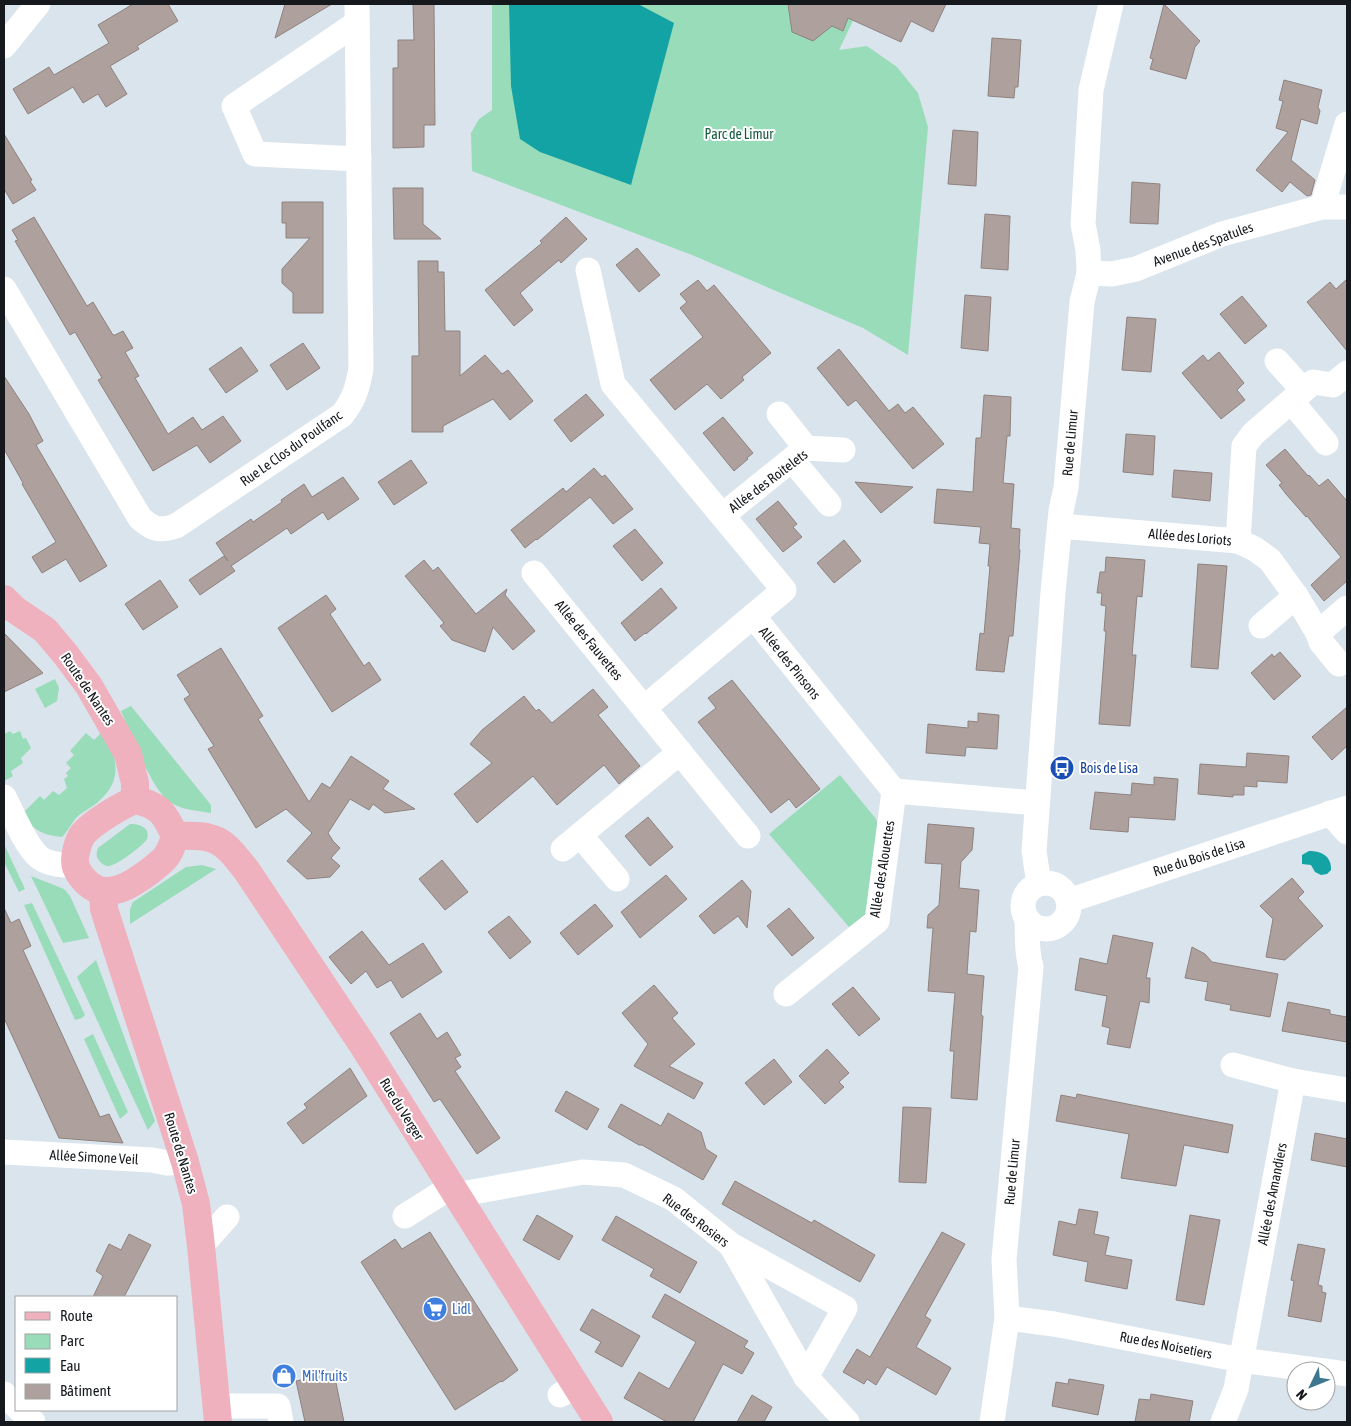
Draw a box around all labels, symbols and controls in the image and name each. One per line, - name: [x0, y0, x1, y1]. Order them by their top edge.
- park label: Parc de Limur: [705, 126, 774, 142]
- street label: Avenue des Spatules: [1151, 218, 1255, 270]
- street label: Rue Le Clos du Poulfanc: [237, 406, 346, 489]
- street label: Rue de Limur: [1059, 408, 1081, 477]
- street label: Allée des Roitelets: [725, 446, 811, 516]
- street label: Allée des Loriots: [1148, 525, 1232, 549]
- street label: Allée des Fauvettes: [552, 597, 626, 683]
- street label: Allée des Pinsons: [756, 624, 824, 702]
- street label: Route de Nantes: [58, 650, 118, 728]
- bus stop icon: Bois de Lisa: [1049, 755, 1075, 781]
- place label: Bois de Lisa: [1080, 760, 1138, 776]
- street label: Allée des Alouettes: [866, 819, 898, 919]
- street label: Rue du Bois de Lisa: [1151, 835, 1247, 879]
- street label: Rue du Verger: [377, 1075, 428, 1144]
- street label: Route de Nantes: [161, 1110, 201, 1196]
- street label: Rue de Limur: [1001, 1137, 1023, 1206]
- street label: Allée des Amandiers: [1254, 1141, 1290, 1247]
- street label: Allée Simone Veil: [49, 1147, 139, 1167]
- street label: Rue des Rosiers: [660, 1190, 732, 1250]
- legend: [15, 1296, 178, 1411]
- supermarket icon: Lidl: [422, 1296, 448, 1322]
- place label: Lidl: [452, 1301, 471, 1317]
- text: Route: [60, 1307, 93, 1324]
- street label: Rue des Noisetiers: [1118, 1328, 1214, 1362]
- text: Parc: [60, 1332, 84, 1349]
- text: Eau: [60, 1357, 81, 1374]
- north arrow: [1286, 1361, 1336, 1411]
- shop icon: Mil'fruits: [271, 1363, 297, 1389]
- place label: Mil'fruits: [302, 1368, 348, 1384]
- text: Bâtiment: [60, 1382, 111, 1399]
- text: N: [1293, 1386, 1310, 1403]

